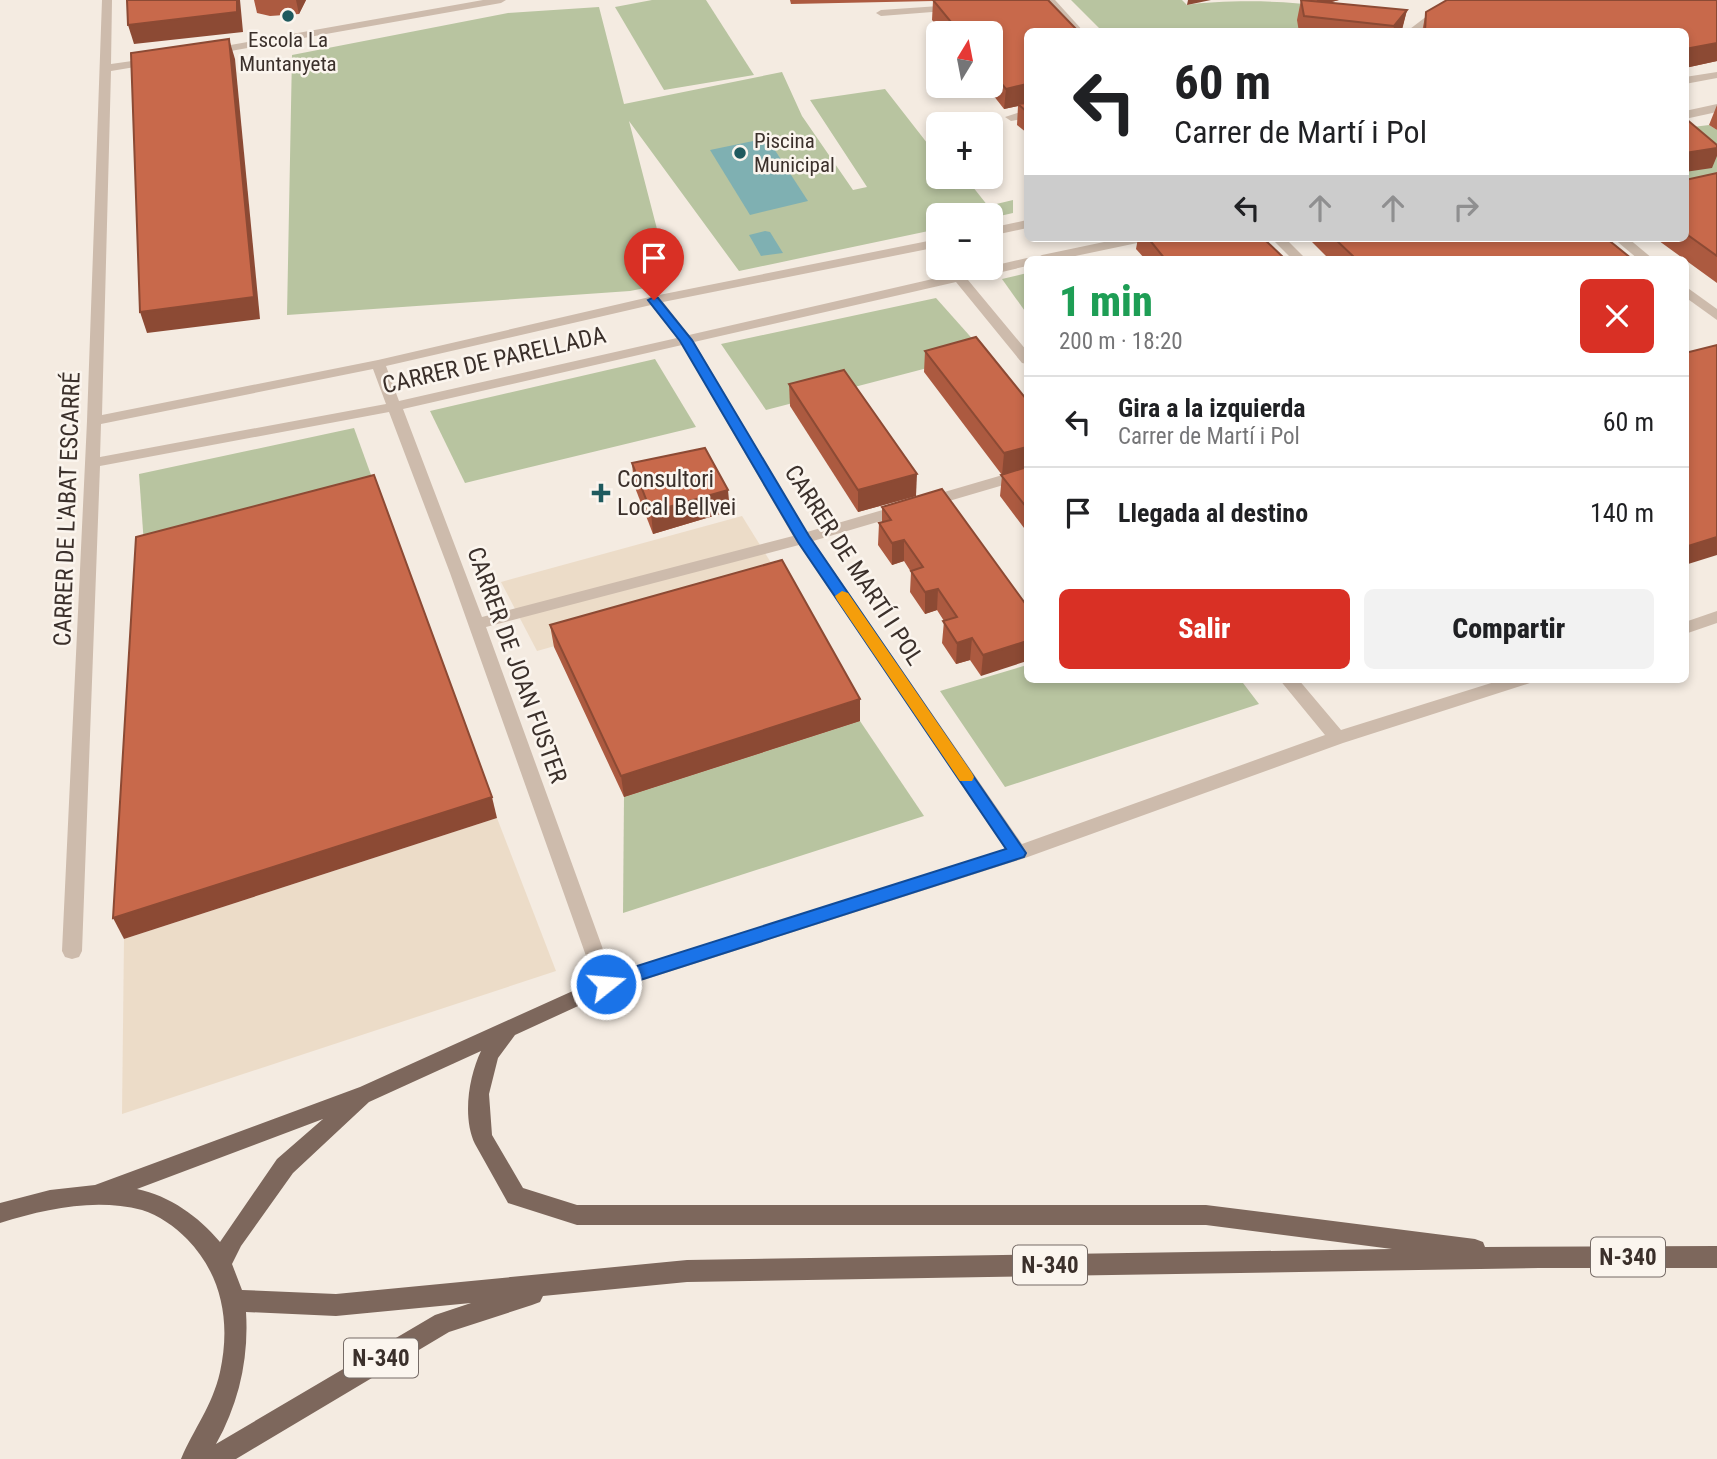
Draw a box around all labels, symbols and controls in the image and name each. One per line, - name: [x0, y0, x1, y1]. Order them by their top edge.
- marker: Escola La Muntanyeta: [280, 8, 296, 24]
- north arrow: [926, 21, 1003, 98]
- map controls: [926, 21, 1003, 280]
- place label: Escola La Muntanyeta: [239, 28, 337, 76]
- text: 60 m: [1174, 54, 1271, 111]
- icon: left: [1059, 56, 1150, 147]
- button: +: [926, 112, 1003, 189]
- text: Carrer de Martí i Pol: [1174, 113, 1427, 151]
- place label: Piscina Municipal: [754, 129, 835, 177]
- marker: Piscina Municipal: [732, 145, 748, 161]
- icon: left: [1228, 189, 1266, 227]
- icon: ahead: [1301, 189, 1339, 227]
- icon: ahead: [1374, 189, 1412, 227]
- icon: right: [1447, 189, 1485, 227]
- button: −: [926, 203, 1003, 280]
- pin: [624, 228, 684, 300]
- icon: arrive: [635, 239, 673, 277]
- text: 1 min: [1059, 277, 1153, 326]
- button: close: [1580, 279, 1654, 353]
- street label: CARRER DE PARELLADA: [379, 321, 609, 399]
- text: 200 m · 18:20: [1059, 328, 1183, 355]
- street label: CARRER DE L'ABAT ESCARRÉ: [48, 371, 86, 647]
- text: Gira a la izquierda: [1118, 393, 1306, 423]
- icon: left: [1059, 403, 1097, 441]
- text: 60 m: [1603, 407, 1654, 437]
- text: Carrer de Martí i Pol: [1118, 423, 1300, 450]
- street label: CARRER DE MARTÍ I POL: [779, 460, 929, 670]
- place label: Consultori Local Bellvei: [617, 465, 736, 521]
- marker: Consultori Local Bellvei: [591, 483, 611, 503]
- icon: arrive: [1059, 494, 1097, 532]
- text: Llegada al destino: [1118, 498, 1308, 528]
- text: 140 m: [1590, 498, 1654, 528]
- street label: CARRER DE JOAN FUSTER: [461, 543, 573, 787]
- button: Salir: [1059, 589, 1350, 669]
- button: Compartir: [1364, 589, 1654, 669]
- position arrow: [569, 947, 643, 1021]
- road number: N-340: [1591, 1238, 1665, 1276]
- road number: N-340: [1013, 1246, 1087, 1284]
- road number: N-340: [344, 1338, 418, 1378]

